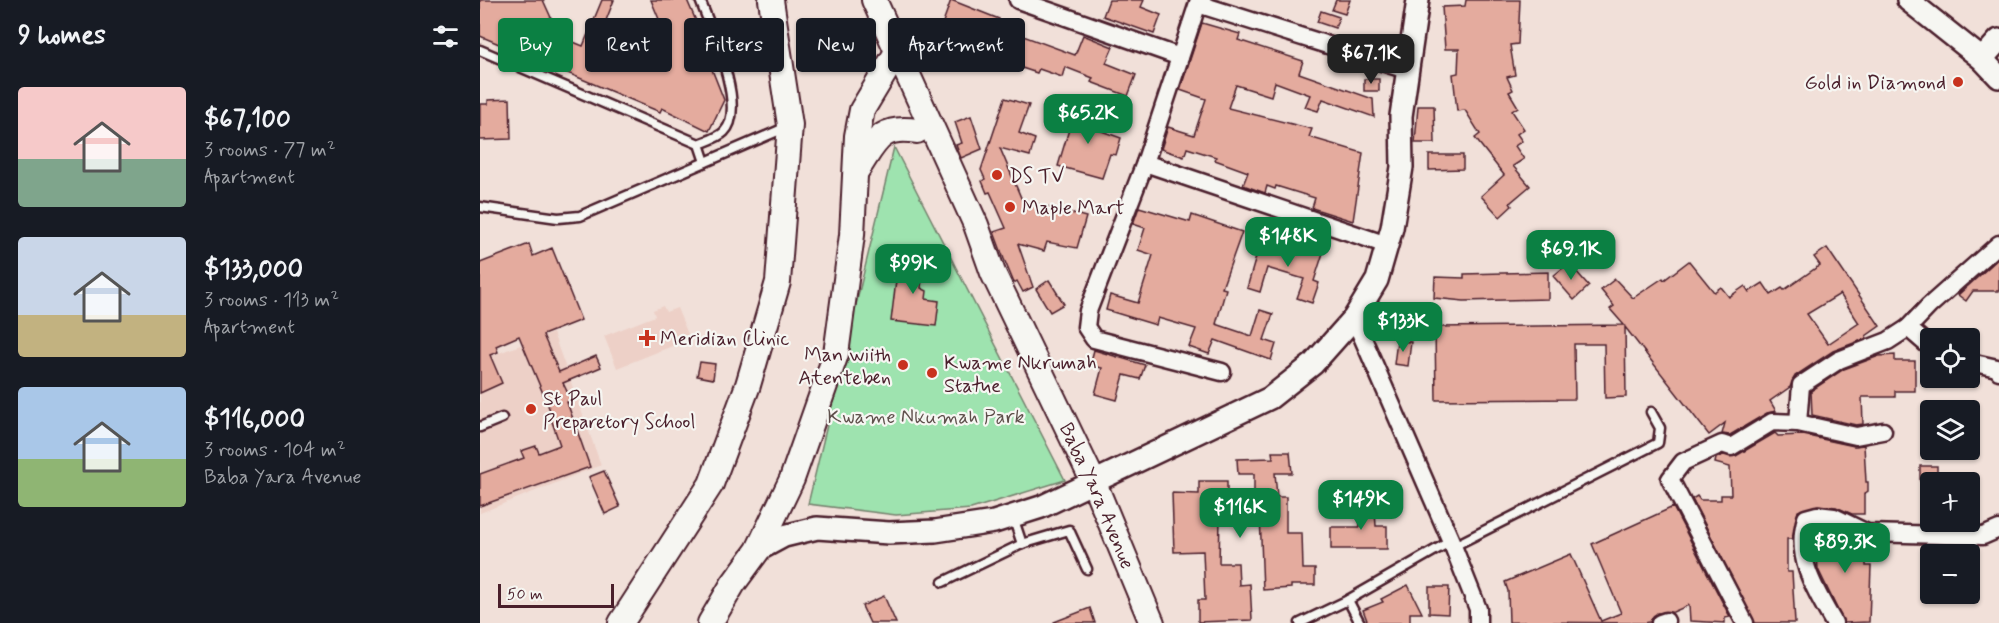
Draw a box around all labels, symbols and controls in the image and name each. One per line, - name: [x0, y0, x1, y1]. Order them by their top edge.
- chip: Buy: [498, 18, 573, 72]
- chip: Rent: [585, 18, 672, 72]
- chip: Filters: [684, 18, 784, 72]
- chip: New: [796, 18, 876, 72]
- chip: Apartment: [888, 18, 1025, 72]
- text: 9 homes: [18, 19, 106, 53]
- icon: filters: [429, 20, 462, 53]
- pin: $67.1K: [1322, 34, 1420, 85]
- text: $67.1K: [1341, 40, 1401, 67]
- place label: Gold in Diamond: [1804, 70, 1946, 97]
- marker: Gold in Diamond: [1951, 75, 1965, 89]
- pin: $65.2K: [1039, 94, 1137, 145]
- text: $65.2K: [1058, 100, 1118, 127]
- text: $67,100: [204, 103, 291, 137]
- icon: home: [66, 111, 138, 183]
- text: 3 rooms · 77 m²: [204, 137, 336, 164]
- place label: DS TV: [1009, 163, 1065, 190]
- text: Apartment: [204, 164, 295, 191]
- marker: DS TV: [990, 168, 1004, 182]
- place label: Maple Mart: [1022, 195, 1125, 222]
- marker: Maple Mart: [1003, 200, 1017, 214]
- pin: $148K: [1246, 217, 1330, 268]
- text: $148K: [1259, 223, 1317, 250]
- pin: $69.1K: [1522, 230, 1620, 281]
- text: $69.1K: [1540, 236, 1602, 263]
- pin: $99K: [877, 244, 949, 295]
- text: $99K: [889, 250, 937, 277]
- text: $133,000: [204, 253, 303, 287]
- icon: home: [66, 261, 138, 333]
- text: 3 rooms · 113 m²: [204, 287, 339, 314]
- pin: $133K: [1361, 302, 1445, 353]
- text: $133K: [1377, 308, 1429, 335]
- text: Apartment: [204, 314, 295, 341]
- place label: Meridian Clinic: [660, 326, 789, 353]
- map controls: [1920, 328, 1980, 604]
- button: locate: [1920, 328, 1980, 388]
- marker: Meridian Clinic: [638, 329, 656, 347]
- place label: Man wiith Atenteben: [798, 342, 891, 392]
- place label: Kwame Nkrumah Statue: [944, 350, 1097, 400]
- marker: Man wiith Atenteben: [896, 358, 910, 372]
- marker: Kwame Nkrumah Statue: [925, 366, 939, 380]
- place label: St Paul Preparetory School: [543, 386, 695, 436]
- button: layers: [1920, 400, 1980, 460]
- marker: St Paul Preparetory School: [524, 402, 538, 416]
- text: $116,000: [204, 403, 305, 437]
- park label: Kwame Nkumah Park: [827, 404, 1025, 431]
- icon: home: [66, 411, 138, 483]
- street label: Baba Yara Avenue: [1052, 419, 1140, 574]
- text: 3 rooms · 104 m²: [204, 437, 346, 464]
- text: Baba Yara Avenue: [204, 464, 361, 491]
- button: +: [1920, 472, 1980, 532]
- pin: $149K: [1319, 480, 1403, 531]
- text: $149K: [1332, 486, 1390, 513]
- pin: $116K: [1198, 488, 1282, 539]
- text: $116K: [1214, 494, 1266, 521]
- pin: $89.3K: [1796, 523, 1894, 574]
- text: $89.3K: [1814, 529, 1876, 556]
- button: −: [1920, 544, 1980, 604]
- scale bar: [498, 581, 614, 608]
- text: 50 m: [507, 584, 543, 605]

